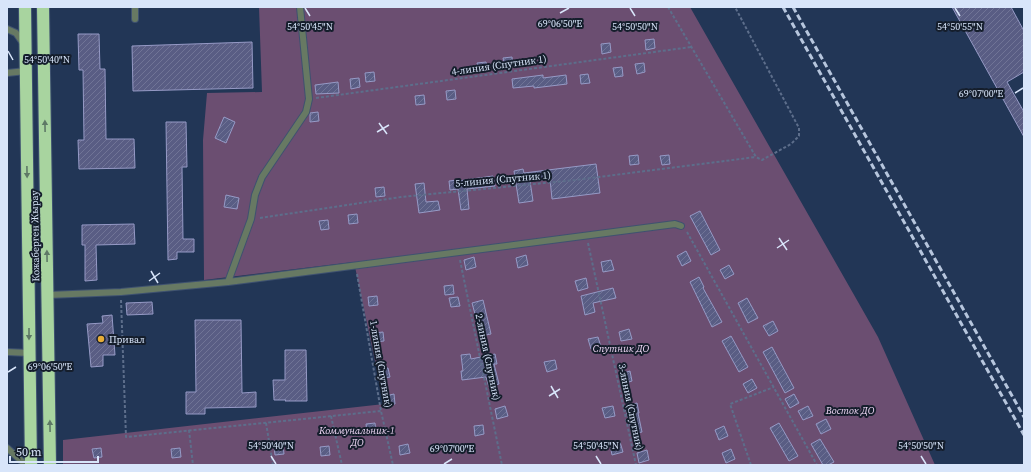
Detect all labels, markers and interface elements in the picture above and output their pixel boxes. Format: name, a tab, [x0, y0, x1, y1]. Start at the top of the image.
text: 69°06'50"E	[538, 17, 582, 30]
text: 54°50'45"N	[287, 20, 333, 33]
text: 54°50'50"N	[612, 20, 658, 33]
text: 54°50'55"N	[937, 20, 983, 33]
street label: 4-линия (Спутник 1)	[451, 52, 547, 78]
text: 54°50'40"N	[24, 53, 70, 66]
text: 69°07'00"E	[959, 87, 1003, 100]
one-way arrow	[42, 119, 48, 132]
one-way arrow	[24, 166, 30, 179]
street label: 5-линия (Спутник 1)	[455, 168, 551, 190]
street label: Кожаберген Жырау	[28, 189, 42, 282]
one-way arrow	[44, 249, 50, 262]
street label: 2-линия (Спутник)	[472, 312, 504, 402]
street label: 1-линия (Спутник)	[367, 319, 395, 409]
one-way arrow	[26, 328, 32, 341]
place label: Привал	[109, 333, 145, 346]
marker: Привал	[96, 334, 106, 344]
park label: Спутник ДО	[593, 342, 650, 355]
text: 69°06'50"E	[28, 360, 72, 373]
street label: 3-линия (Спутник)	[615, 362, 647, 452]
park label: Восток ДО	[825, 404, 875, 417]
one-way arrow	[47, 419, 53, 432]
park label: Коммунальник-1 ДО	[318, 424, 395, 449]
scale bar	[10, 438, 98, 464]
text: 54°50'40"N	[248, 439, 294, 452]
text: 54°50'45"N	[573, 439, 619, 452]
text: 54°50'50"N	[898, 439, 944, 452]
text: 69°07'00"E	[430, 442, 474, 455]
text: 50 m	[16, 444, 42, 460]

